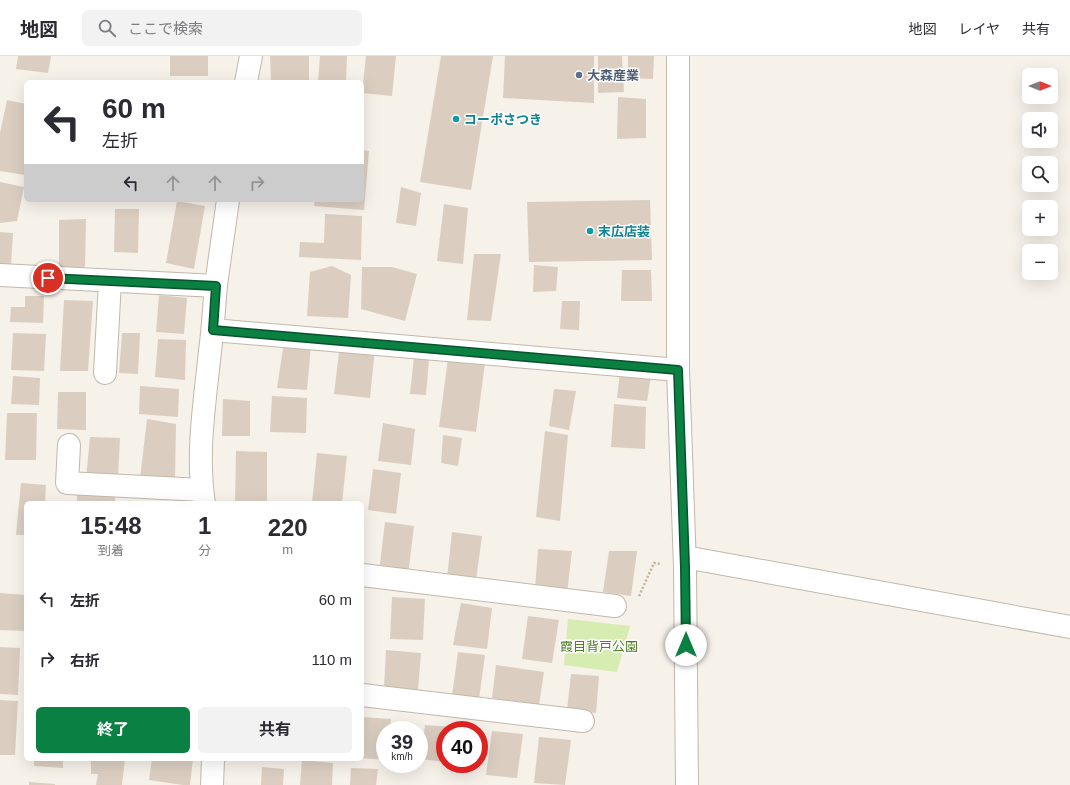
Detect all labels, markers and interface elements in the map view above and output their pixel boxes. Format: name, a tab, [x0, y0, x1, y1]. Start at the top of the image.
search box	[82, 10, 362, 46]
icon: search	[96, 17, 118, 39]
text: 地図	[20, 19, 58, 40]
text: ここで検索	[128, 20, 203, 37]
text: 地図	[908, 21, 936, 37]
text: レイヤ	[958, 21, 1000, 37]
text: 共有	[1022, 21, 1050, 37]
place label: 大森産業	[587, 68, 639, 83]
north arrow	[1022, 68, 1058, 104]
map controls	[1022, 68, 1058, 280]
marker: 大森産業	[574, 70, 584, 80]
text: 60 m	[102, 93, 166, 124]
icon: left	[36, 96, 88, 148]
place label: コーポさつき	[464, 112, 542, 127]
button: sound	[1022, 112, 1058, 148]
marker: コーポさつき	[451, 114, 461, 124]
text: 左折	[102, 131, 138, 151]
button: search	[1022, 156, 1058, 192]
icon: left	[120, 172, 142, 194]
icon: ahead	[162, 172, 184, 194]
icon: ahead	[204, 172, 226, 194]
icon: right	[246, 172, 268, 194]
button: +	[1022, 200, 1058, 236]
place label: 末広店装	[598, 224, 650, 239]
marker: 末広店装	[585, 226, 595, 236]
button: −	[1022, 244, 1058, 280]
pin	[31, 261, 65, 295]
icon: arrive	[37, 267, 59, 289]
text: 15:48	[80, 512, 142, 539]
text: 1	[198, 512, 211, 539]
text: 220	[268, 514, 308, 541]
text: m	[282, 542, 293, 557]
text: 到着	[98, 543, 124, 558]
text: 分	[198, 543, 211, 558]
icon: left	[36, 588, 58, 610]
text: 60 m	[319, 591, 352, 608]
text: 左折	[70, 592, 100, 609]
position arrow	[665, 624, 707, 666]
park label: 霞目背戸公園	[560, 639, 638, 654]
icon: right	[36, 648, 58, 670]
text: 110 m	[311, 651, 352, 668]
text: 右折	[70, 652, 100, 669]
button: 終了	[36, 707, 190, 753]
button: 共有	[198, 707, 352, 753]
speed limit sign: 40	[436, 721, 488, 773]
text: 39	[391, 731, 413, 753]
text: km/h	[391, 751, 413, 762]

